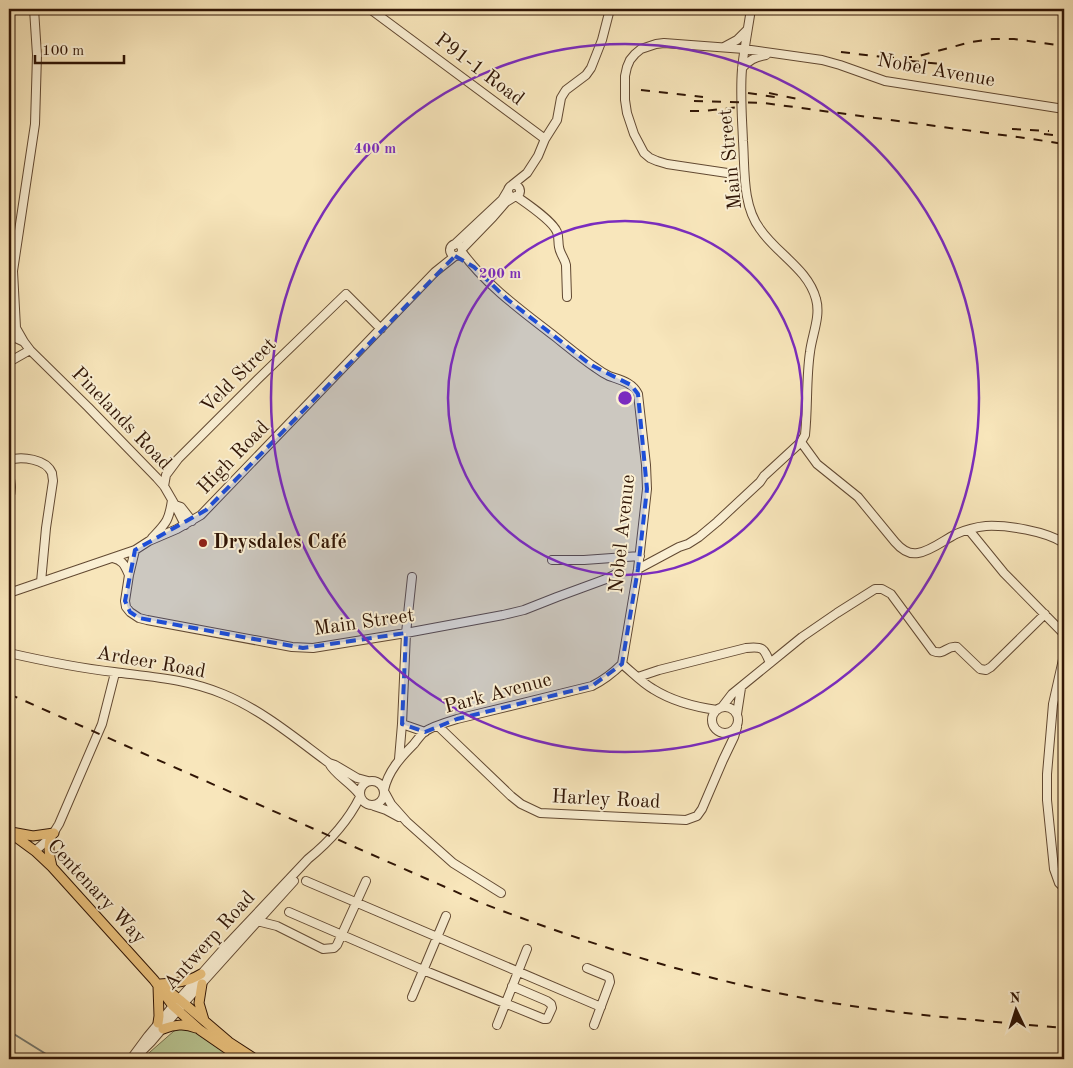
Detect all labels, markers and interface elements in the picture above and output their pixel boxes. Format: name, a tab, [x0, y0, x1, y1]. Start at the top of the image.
street label: P91-1 Road	[431, 30, 527, 110]
scale bar	[35, 32, 124, 64]
text: 100 m	[42, 44, 84, 59]
street label: Nobel Avenue	[876, 51, 996, 91]
street label: Main Street	[716, 108, 746, 210]
text: 400 m	[354, 142, 396, 157]
text: 200 m	[479, 267, 521, 282]
street label: Veld Street	[198, 335, 280, 417]
street label: Pinelands Road	[67, 364, 175, 474]
centre of rings	[616, 389, 634, 407]
street label: High Road	[195, 418, 273, 498]
street label: Nobel Avenue	[607, 474, 639, 594]
place label: Drysdales Café	[213, 533, 347, 553]
marker: Drysdales Café	[197, 537, 209, 549]
street label: Main Street	[312, 606, 416, 640]
street label: Ardeer Road	[95, 644, 207, 682]
street label: Park Avenue	[442, 670, 554, 718]
street label: Harley Road	[551, 787, 661, 813]
street label: Centenary Way	[43, 836, 149, 948]
street label: Antwerp Road	[161, 888, 259, 994]
north arrow	[990, 986, 1040, 1036]
text: N	[1009, 991, 1021, 1005]

